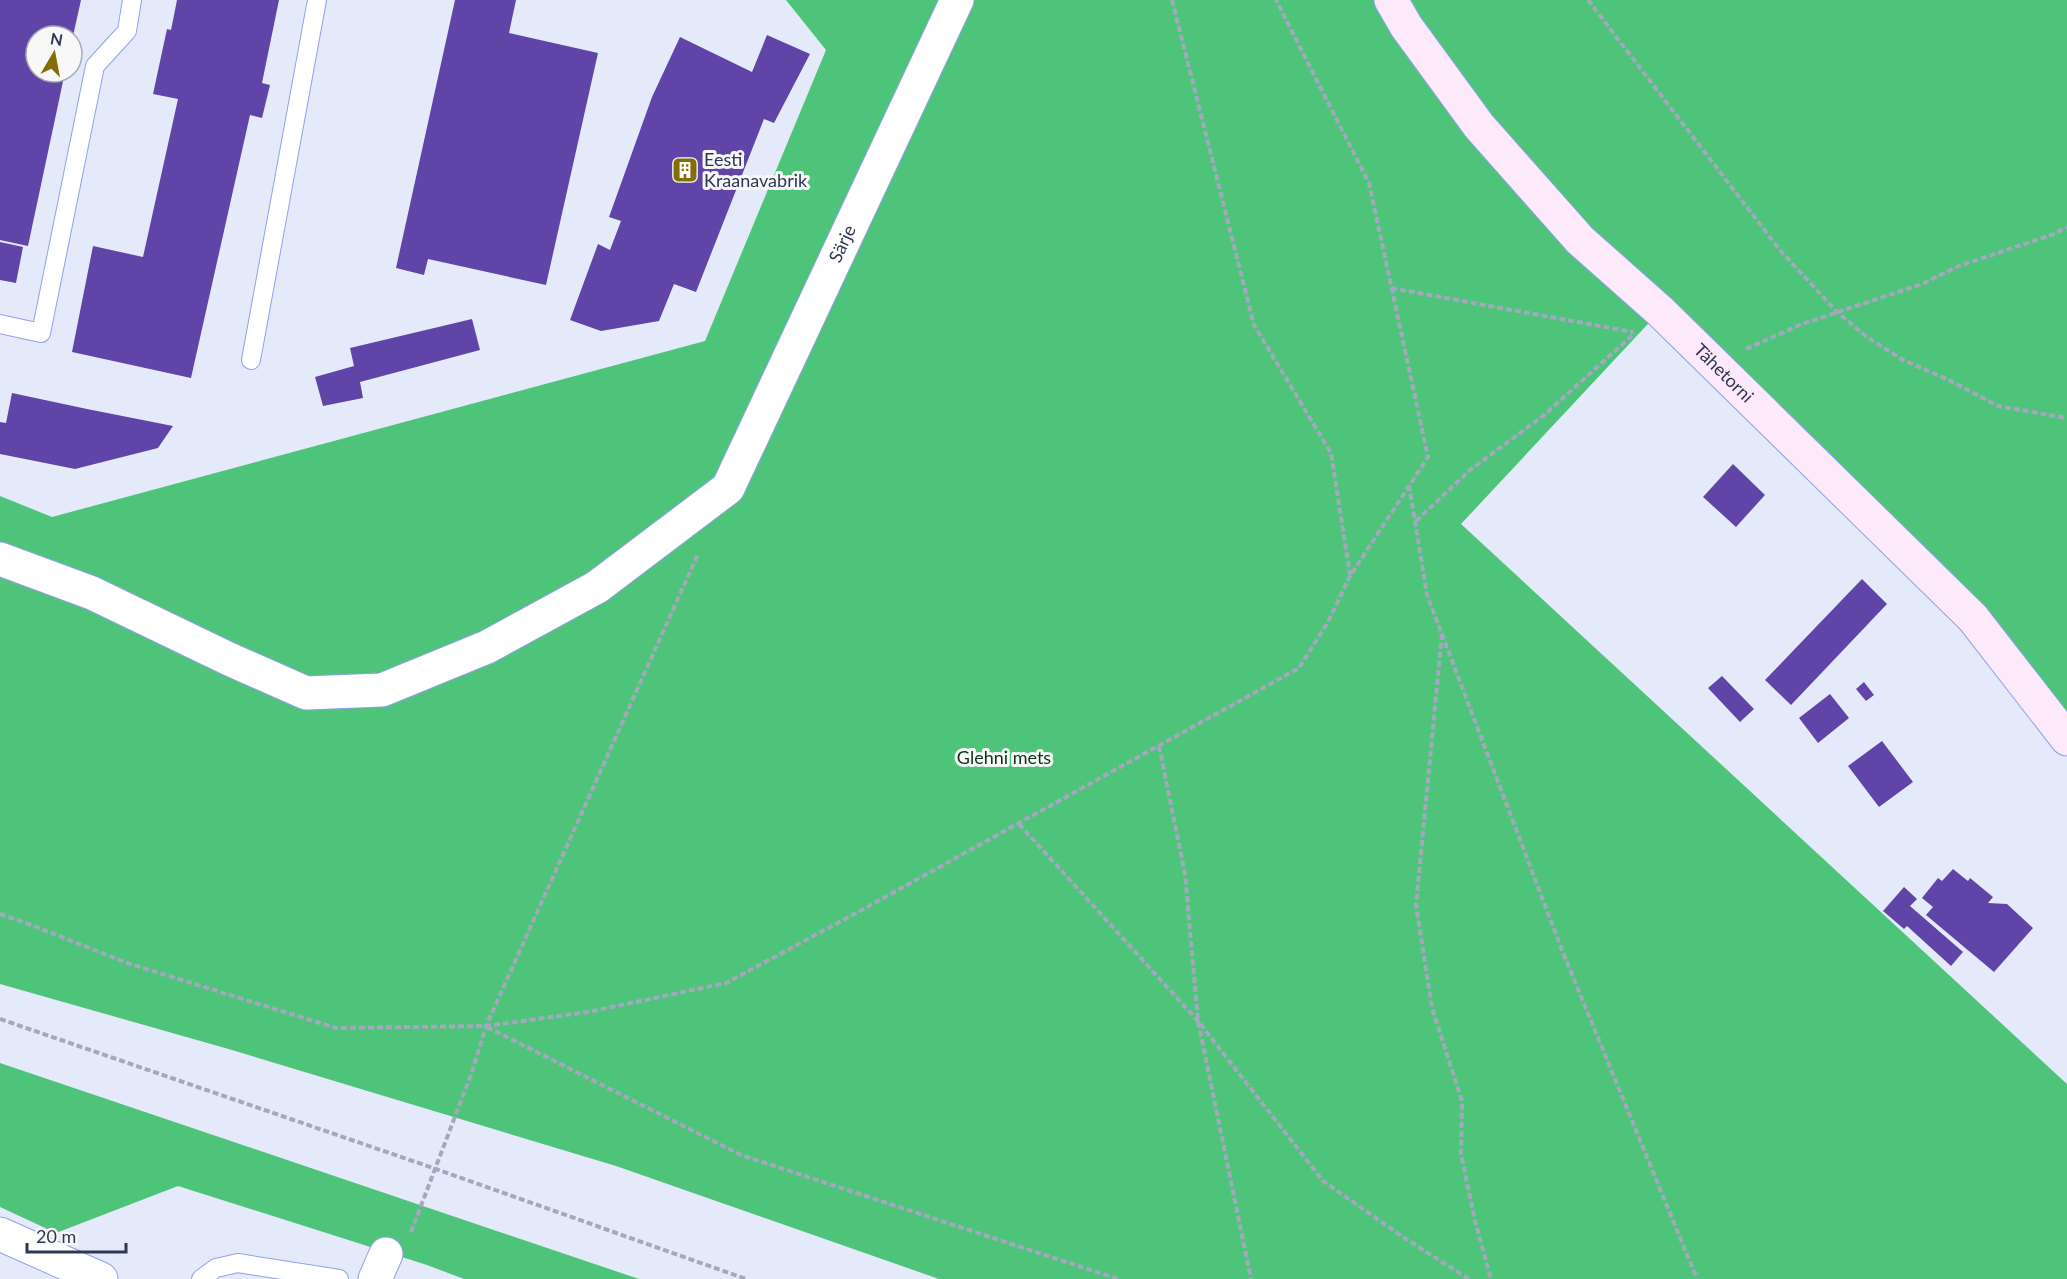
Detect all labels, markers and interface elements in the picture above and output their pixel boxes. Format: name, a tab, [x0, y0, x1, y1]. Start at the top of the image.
north arrow	[24, 24, 84, 84]
text: N	[49, 28, 64, 49]
place label: Eesti Kraanavabrik	[704, 148, 808, 191]
building icon: Eesti Kraanavabrik	[670, 155, 700, 185]
street label: Särje	[823, 221, 860, 266]
street label: Tähetorni	[1690, 338, 1759, 407]
park label: Glehni mets	[957, 746, 1051, 768]
scale bar	[27, 1216, 126, 1254]
text: 20 m	[36, 1225, 76, 1247]

